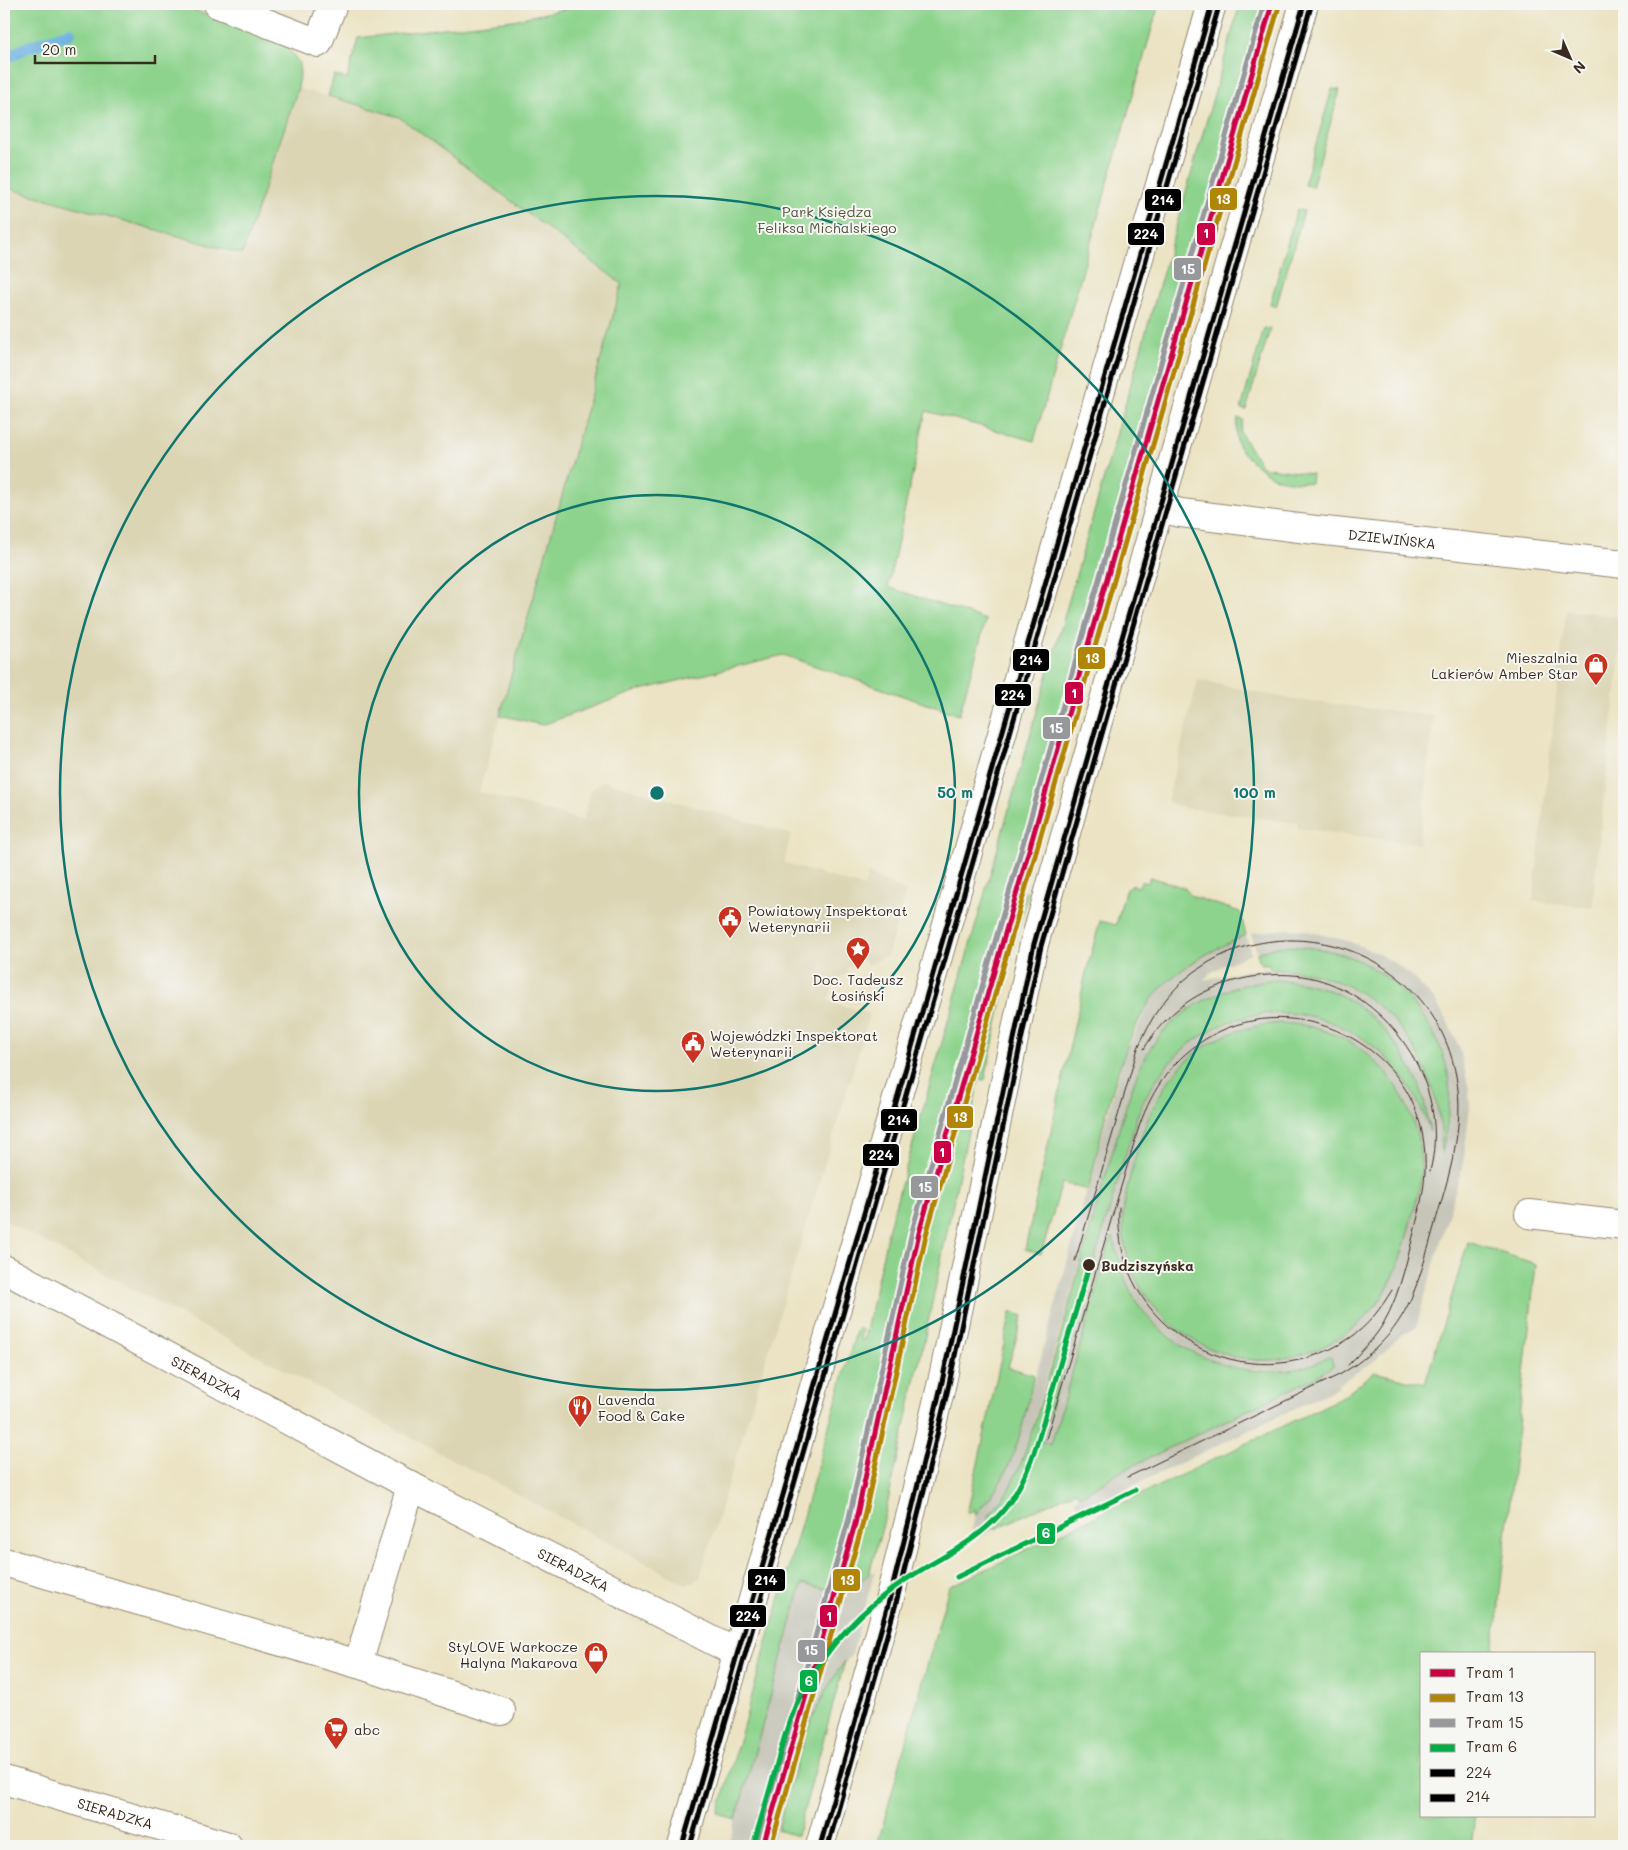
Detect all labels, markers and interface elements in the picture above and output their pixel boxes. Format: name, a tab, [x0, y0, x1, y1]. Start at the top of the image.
scale bar	[35, 32, 155, 64]
north arrow	[1546, 32, 1596, 82]
text: 20 m	[42, 39, 76, 59]
text: N	[1569, 57, 1590, 78]
line badge: 13	[1209, 187, 1238, 211]
line badge: 214	[1144, 188, 1182, 212]
text: 13	[1216, 189, 1230, 208]
text: 214	[1152, 190, 1175, 209]
park label: Park Księdza Feliksa Michalskiego	[757, 202, 897, 237]
line badge: 224	[1127, 222, 1165, 246]
line badge: 1	[1196, 222, 1216, 246]
text: 1	[1203, 223, 1209, 242]
text: 224	[1134, 224, 1158, 243]
line badge: 15	[1173, 257, 1202, 281]
text: 15	[1181, 259, 1195, 278]
street label: DZIEWIŃSKA	[1347, 524, 1437, 553]
line badge: 13	[1077, 646, 1106, 670]
line badge: 214	[1012, 648, 1050, 672]
text: 13	[1085, 648, 1099, 667]
place label: Mieszalnia Lakierów Amber Star	[1431, 648, 1578, 683]
text: 214	[1020, 650, 1043, 669]
shop icon: Mieszalnia Lakierów Amber Star	[1583, 652, 1609, 686]
line badge: 1	[1064, 681, 1084, 705]
line badge: 224	[994, 683, 1032, 707]
text: 1	[1071, 683, 1077, 702]
text: 224	[1001, 685, 1025, 704]
line badge: 15	[1042, 716, 1071, 740]
text: 15	[1049, 718, 1063, 737]
text: 50 m	[937, 782, 973, 802]
text: 100 m	[1232, 782, 1276, 802]
centre of rings	[648, 784, 666, 802]
place label: Powiatowy Inspektorat Weterynarii	[748, 901, 908, 936]
public building icon: Powiatowy Inspektorat Weterynarii	[717, 905, 743, 939]
place icon: Doc. Tadeusz Łosiński	[845, 936, 871, 970]
place label: Doc. Tadeusz Łosiński	[812, 970, 904, 1005]
place label: Wojewódzki Inspektorat Weterynarii	[710, 1026, 878, 1061]
public building icon: Wojewódzki Inspektorat Weterynarii	[680, 1030, 706, 1064]
line badge: 13	[946, 1105, 974, 1129]
text: 13	[953, 1107, 967, 1126]
line badge: 214	[880, 1108, 918, 1132]
text: 214	[888, 1110, 911, 1129]
line badge: 1	[933, 1140, 952, 1164]
text: 1	[939, 1142, 945, 1161]
line badge: 224	[862, 1143, 900, 1167]
text: 224	[869, 1145, 893, 1164]
line badge: 15	[910, 1175, 939, 1199]
text: 15	[918, 1177, 932, 1196]
place label: Budziszyńska	[1101, 1256, 1194, 1275]
marker: Budziszyńska	[1081, 1257, 1097, 1273]
street label: SIERADZKA	[168, 1350, 246, 1404]
place label: Lavenda Food & Cake	[598, 1390, 685, 1425]
restaurant icon: Lavenda Food & Cake	[567, 1394, 593, 1428]
line badge: 6	[1036, 1522, 1056, 1545]
text: 6	[1042, 1523, 1050, 1542]
street label: SIERADZKA	[535, 1543, 613, 1596]
line badge: 214	[747, 1568, 786, 1592]
line badge: 13	[832, 1568, 861, 1592]
text: 214	[755, 1570, 778, 1589]
text: 13	[840, 1570, 854, 1589]
line badge: 224	[729, 1604, 767, 1628]
line badge: 1	[819, 1604, 838, 1628]
text: 224	[736, 1606, 760, 1625]
text: 1	[826, 1606, 832, 1625]
place label: StyLOVE Warkocze Halyna Makarova	[448, 1637, 578, 1672]
line badge: 15	[797, 1639, 826, 1663]
text: 15	[804, 1640, 818, 1659]
shop icon: StyLOVE Warkocze Halyna Makarova	[583, 1641, 609, 1675]
legend	[1420, 1652, 1596, 1818]
text: Tram 1	[1466, 1662, 1515, 1682]
line badge: 6	[799, 1669, 818, 1693]
text: 6	[805, 1671, 813, 1690]
text: Tram 13	[1466, 1686, 1524, 1706]
text: Tram 15	[1466, 1712, 1523, 1732]
supermarket icon: abc	[323, 1716, 349, 1750]
place label: abc	[354, 1720, 380, 1739]
text: Tram 6	[1466, 1736, 1517, 1756]
text: 224	[1466, 1762, 1492, 1782]
text: 214	[1466, 1786, 1490, 1806]
street label: SIERADZKA	[75, 1793, 155, 1833]

